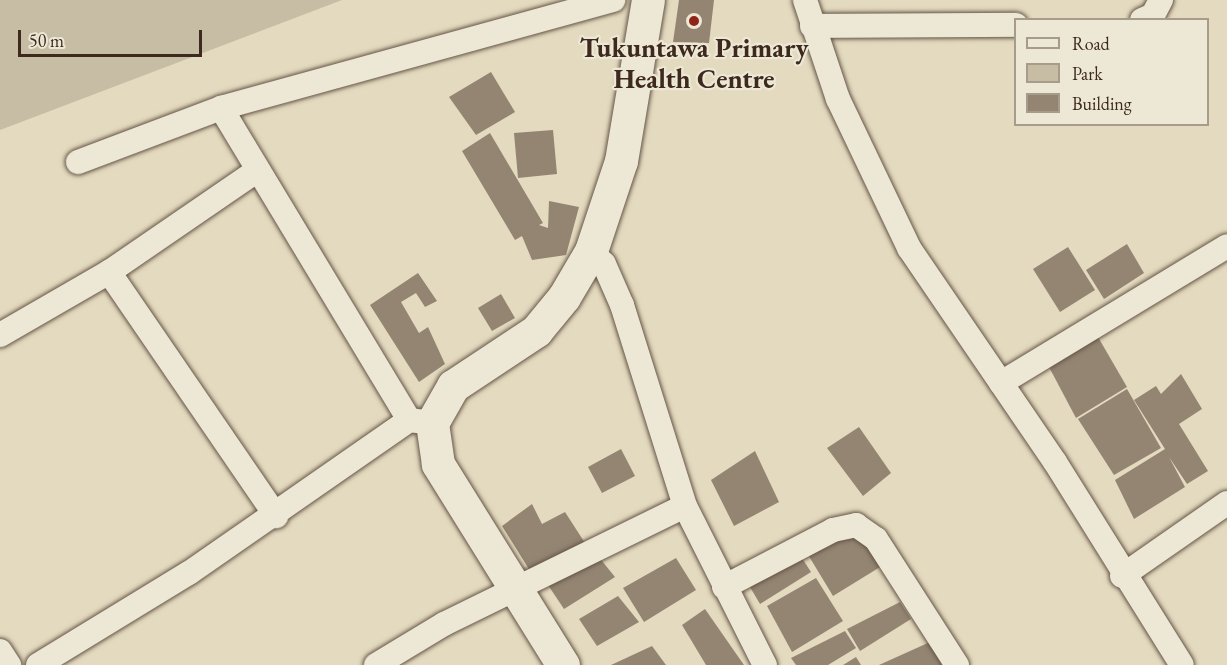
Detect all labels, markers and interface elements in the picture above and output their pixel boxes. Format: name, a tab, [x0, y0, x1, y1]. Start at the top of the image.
marker: Tukuntawa Primary Health Centre	[687, 14, 701, 28]
scale bar	[21, 18, 206, 56]
legend	[1014, 18, 1209, 126]
text: 50 m	[29, 29, 64, 52]
place label: Tukuntawa Primary Health Centre	[580, 31, 808, 94]
text: Road	[1072, 32, 1110, 55]
text: Park	[1072, 62, 1103, 85]
text: Building	[1072, 92, 1132, 115]

